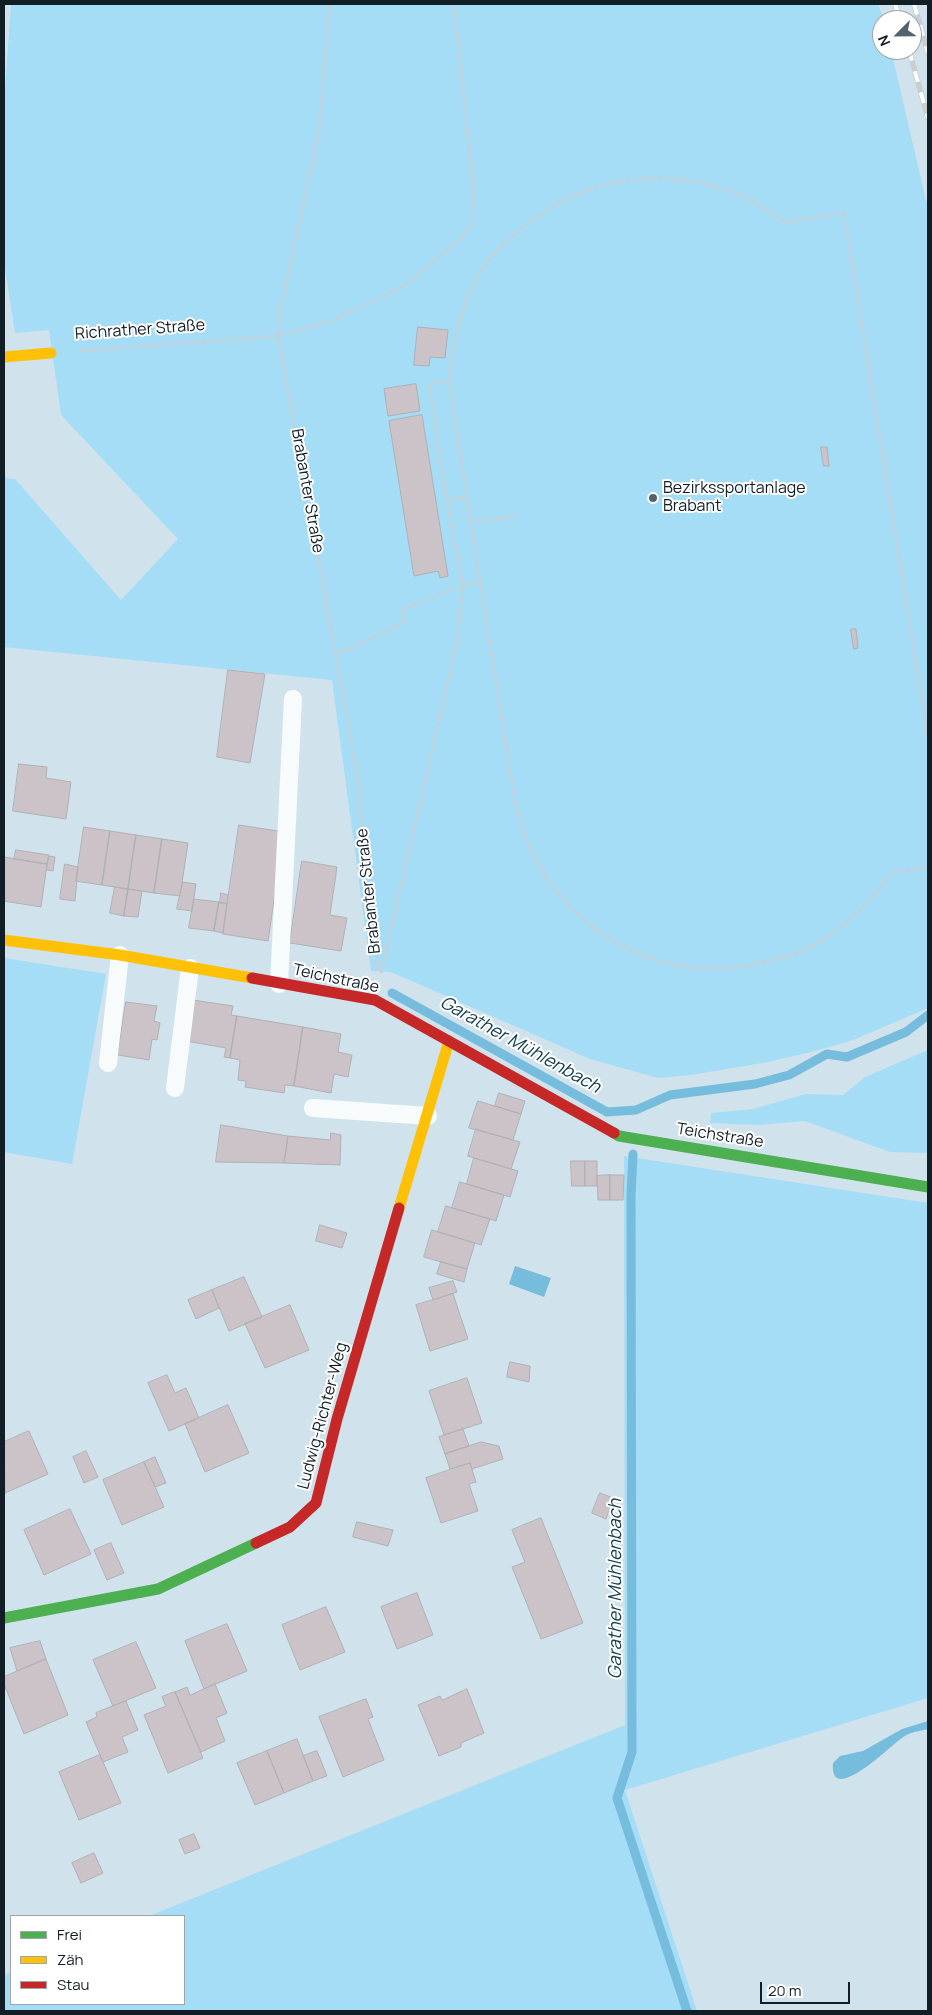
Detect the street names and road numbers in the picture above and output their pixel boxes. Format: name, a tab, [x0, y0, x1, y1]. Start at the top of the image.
street label: Richrather Straße	[74, 316, 206, 344]
street label: Brabanter Straße	[287, 427, 327, 555]
street label: Brabanter Straße	[353, 827, 385, 955]
street label: Teichstraße	[291, 960, 381, 998]
street label: Teichstraße	[675, 1120, 765, 1152]
street label: Ludwig-Richter-Weg	[294, 1340, 352, 1492]

